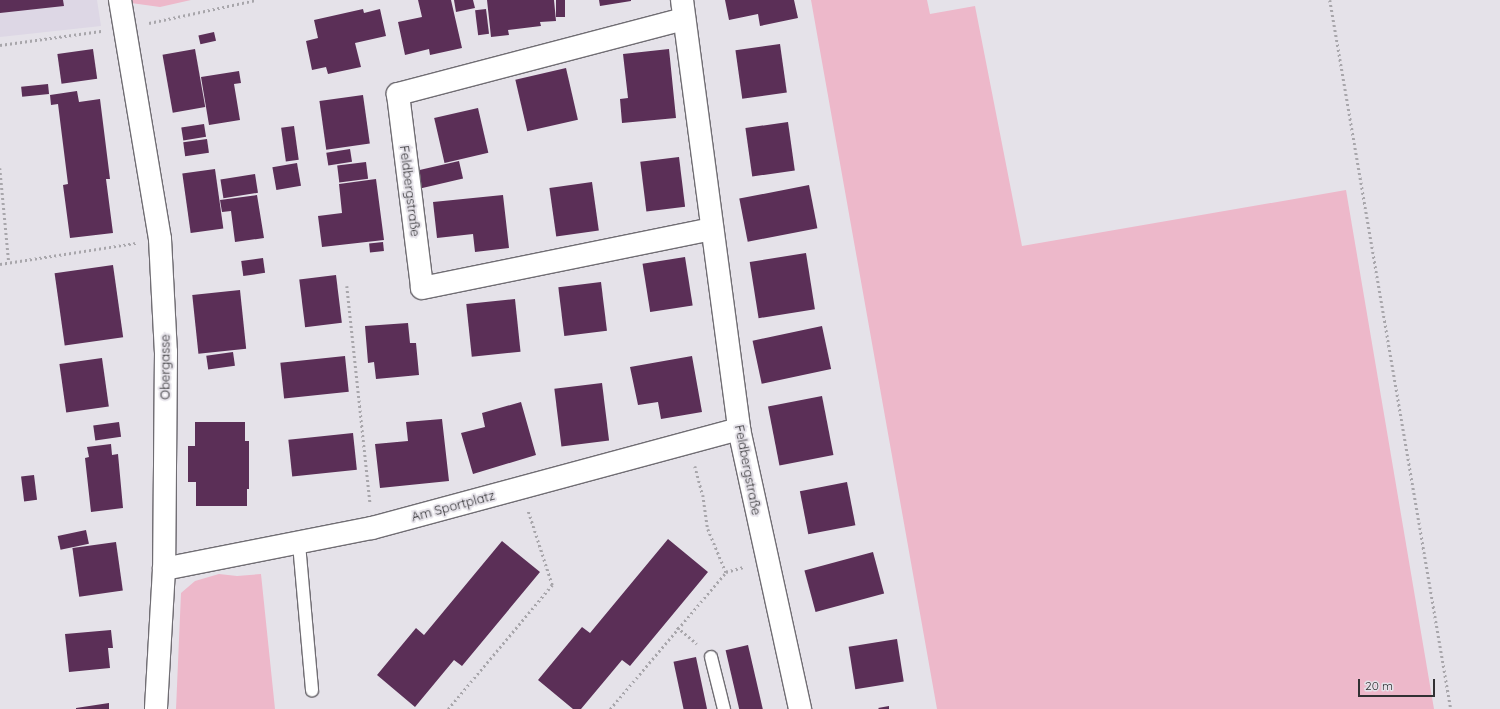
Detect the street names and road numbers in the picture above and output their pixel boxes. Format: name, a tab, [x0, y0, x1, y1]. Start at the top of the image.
street label: Feldbergstraße	[397, 145, 423, 237]
street label: Obergasse	[157, 334, 173, 400]
street label: Feldbergstraße	[732, 423, 764, 517]
street label: Am Sportplatz	[410, 487, 496, 525]

